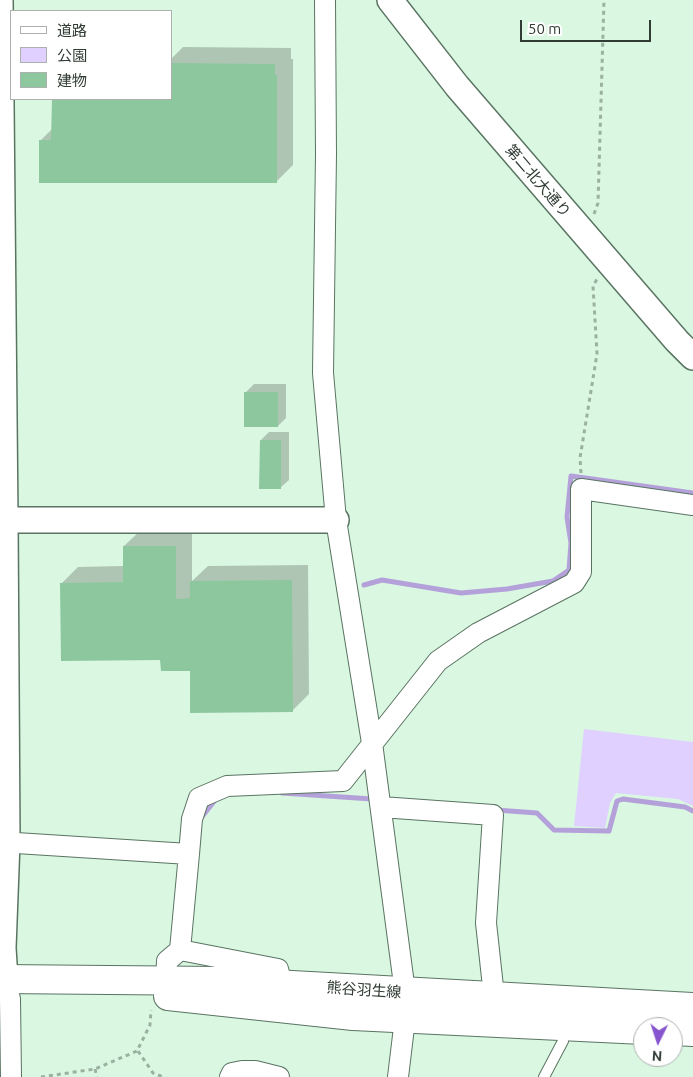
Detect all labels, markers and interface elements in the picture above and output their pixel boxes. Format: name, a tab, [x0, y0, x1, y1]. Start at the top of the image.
legend	[10, 10, 172, 100]
scale bar	[523, 10, 654, 42]
text: 50 m	[528, 20, 561, 37]
text: 道路	[57, 22, 87, 39]
text: 公園	[57, 47, 87, 64]
text: 建物	[57, 72, 87, 89]
street label: 第二北大通り	[502, 141, 574, 221]
street label: 熊谷羽生線	[326, 978, 402, 1002]
north arrow	[633, 1017, 683, 1067]
text: N	[651, 1048, 663, 1064]

